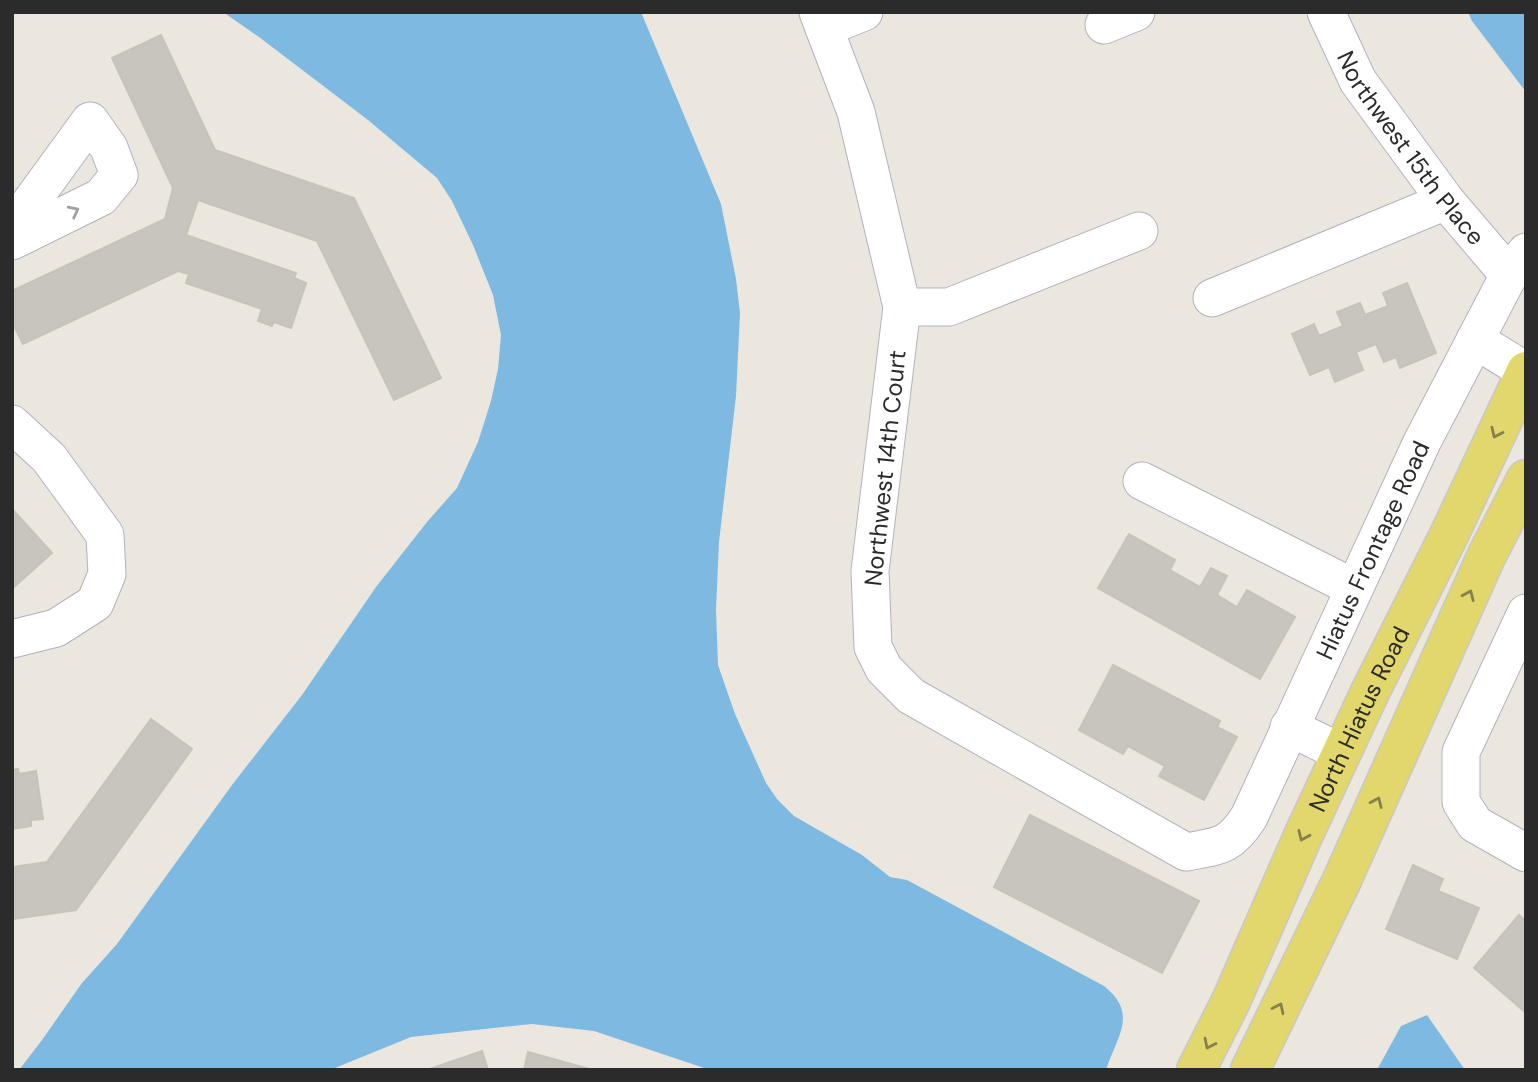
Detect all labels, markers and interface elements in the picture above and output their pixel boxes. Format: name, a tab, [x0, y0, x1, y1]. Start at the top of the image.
street label: Northwest 15th Place	[1331, 46, 1492, 251]
one-way arrow	[67, 206, 79, 220]
street label: Northwest 14th Court	[857, 349, 913, 587]
one-way arrow	[1491, 425, 1505, 438]
street label: Hiatus Frontage Road	[1308, 436, 1436, 664]
one-way arrow	[1461, 590, 1475, 602]
street label: North Hiatus Road	[1301, 621, 1416, 816]
one-way arrow	[1369, 797, 1383, 810]
one-way arrow	[1297, 829, 1311, 842]
one-way arrow	[1271, 1003, 1285, 1015]
one-way arrow	[1204, 1037, 1218, 1049]

